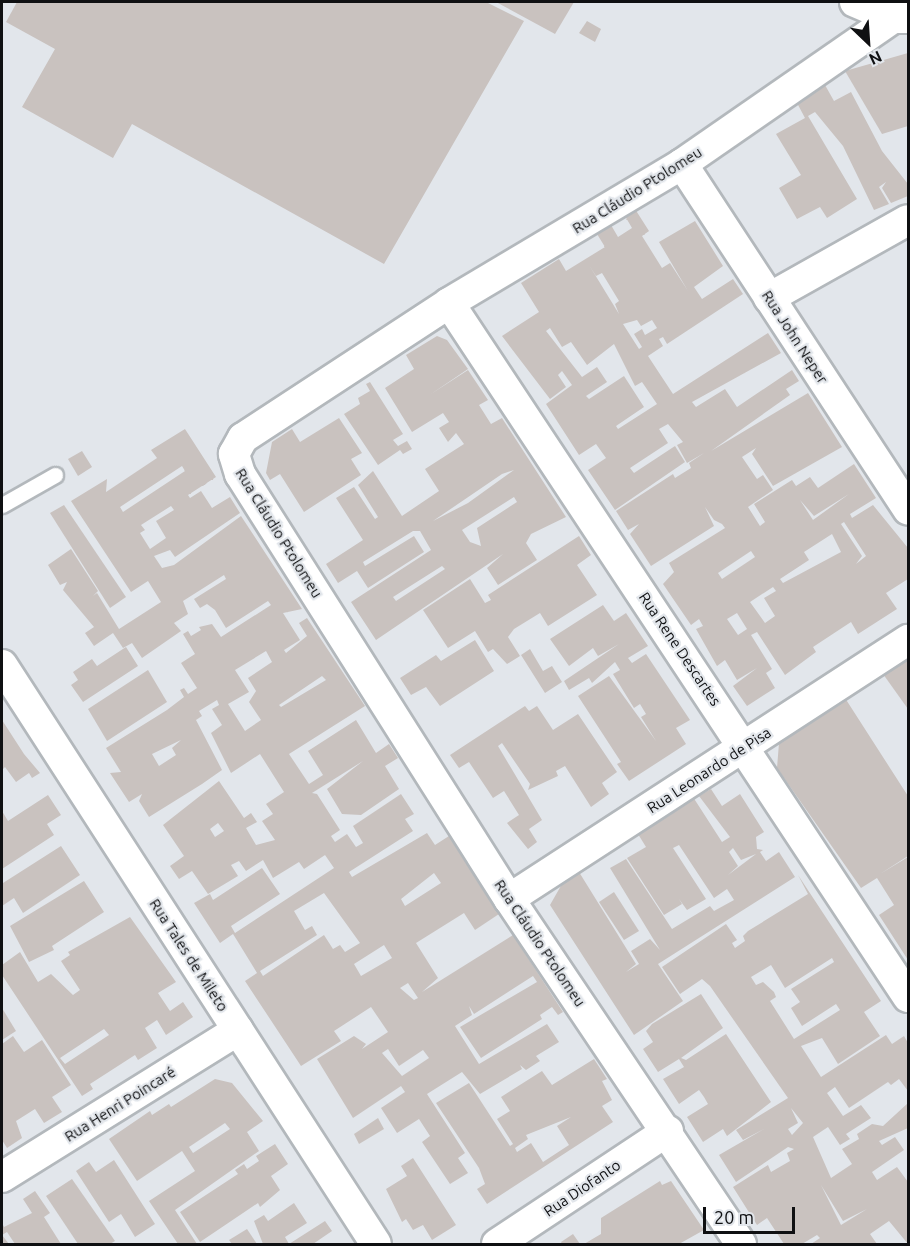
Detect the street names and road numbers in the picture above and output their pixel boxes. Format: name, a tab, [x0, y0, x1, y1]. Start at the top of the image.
street label: Rua Cláudio Ptolomeu	[569, 143, 705, 237]
street label: Rua John Neper	[758, 287, 832, 387]
street label: Rua Cláudio Ptolomeu	[232, 465, 326, 601]
street label: Rua Rene Descartes	[635, 589, 725, 709]
street label: Rua Leonardo de Pisa	[644, 723, 774, 817]
street label: Rua Cláudio Ptolomeu	[491, 876, 589, 1010]
street label: Rua Tales de Mileto	[146, 895, 232, 1015]
street label: Rua Henri Poincaré	[61, 1063, 179, 1145]
street label: Rua Diofanto	[540, 1156, 624, 1220]

